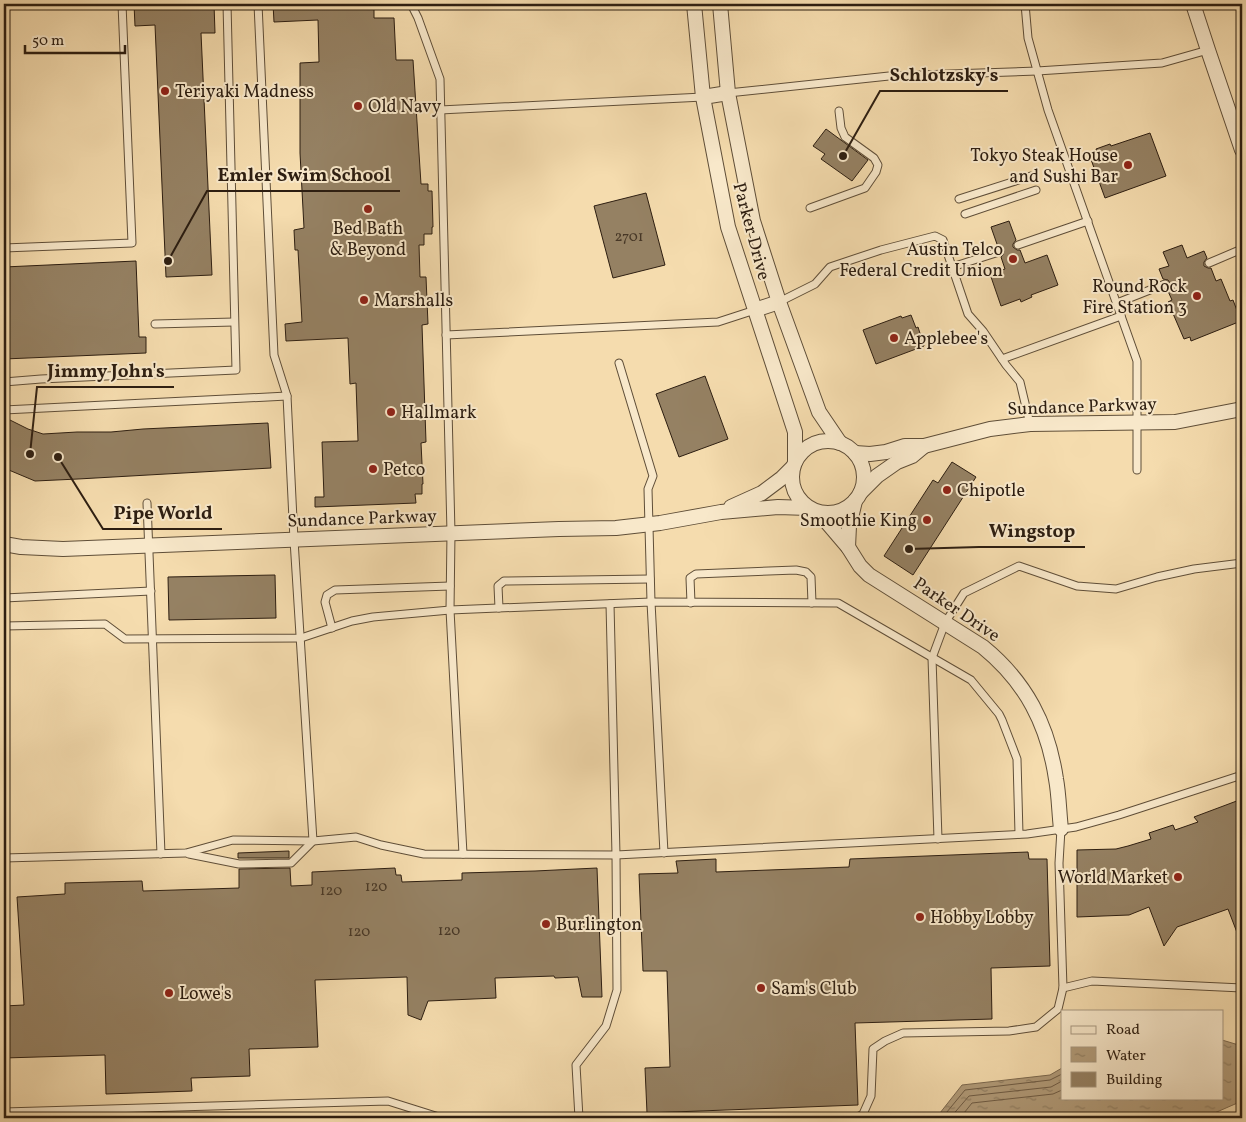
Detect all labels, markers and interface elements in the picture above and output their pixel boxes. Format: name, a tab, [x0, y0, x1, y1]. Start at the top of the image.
scale bar	[25, 22, 125, 54]
text: 50 m	[32, 31, 64, 52]
callout: Schlotzsky's	[880, 57, 1008, 91]
text: Schlotzsky's	[890, 63, 999, 89]
place label: Teriyaki Madness	[175, 80, 314, 105]
marker: Teriyaki Madness	[159, 85, 171, 97]
place label: Old Navy	[368, 95, 442, 120]
marker: Old Navy	[352, 100, 364, 112]
place label: Tokyo Steak House and Sushi Bar	[970, 144, 1118, 190]
callout: Emler Swim School	[207, 157, 400, 191]
marker: Tokyo Steak House and Sushi Bar	[1122, 159, 1134, 171]
text: Emler Swim School	[217, 163, 391, 189]
street label: Parker Drive	[726, 180, 776, 283]
marker: Bed Bath & Beyond	[362, 203, 374, 215]
place label: Bed Bath & Beyond	[330, 217, 406, 263]
house number: 2701	[614, 227, 644, 248]
place label: Austin Telco Federal Credit Union	[839, 238, 1003, 284]
marker: Austin Telco Federal Credit Union	[1007, 253, 1019, 265]
place label: Round Rock Fire Station 3	[1083, 275, 1187, 321]
place label: Marshalls	[374, 289, 453, 314]
marker: Round Rock Fire Station 3	[1191, 290, 1203, 302]
marker: Marshalls	[358, 294, 370, 306]
place label: Applebee's	[904, 327, 988, 352]
marker: Applebee's	[888, 332, 900, 344]
callout: Jimmy John's	[37, 353, 174, 387]
text: Jimmy John's	[46, 359, 165, 385]
street label: Sundance Parkway	[1007, 392, 1158, 423]
place label: Hallmark	[401, 401, 477, 426]
marker: Hallmark	[385, 406, 397, 418]
place label: Petco	[383, 458, 425, 483]
marker: Petco	[367, 463, 379, 475]
place label: Chipotle	[957, 479, 1025, 504]
marker: Chipotle	[941, 484, 953, 496]
callout: Pipe World	[103, 495, 222, 529]
text: Pipe World	[113, 501, 213, 527]
street label: Sundance Parkway	[287, 504, 438, 535]
place label: Smoothie King	[800, 509, 917, 534]
callout: Wingstop	[979, 513, 1085, 547]
marker: Smoothie King	[921, 514, 933, 526]
text: Wingstop	[989, 519, 1075, 545]
street label: Parker Drive	[908, 572, 1005, 649]
place label: World Market	[1057, 866, 1168, 891]
marker: World Market	[1172, 871, 1184, 883]
house number: 120	[365, 877, 387, 898]
house number: 120	[320, 881, 342, 902]
place label: Hobby Lobby	[930, 906, 1034, 931]
marker: Hobby Lobby	[914, 911, 926, 923]
place label: Burlington	[556, 913, 642, 938]
marker: Burlington	[540, 918, 552, 930]
house number: 120	[438, 921, 460, 942]
house number: 120	[348, 922, 370, 943]
place label: Sam's Club	[771, 977, 857, 1002]
place label: Lowe's	[179, 982, 232, 1007]
marker: Sam's Club	[755, 982, 767, 994]
marker: Lowe's	[163, 987, 175, 999]
legend	[1061, 1010, 1224, 1100]
text: Road	[1106, 1020, 1140, 1041]
text: Water	[1106, 1046, 1146, 1067]
text: Building	[1106, 1070, 1163, 1091]

